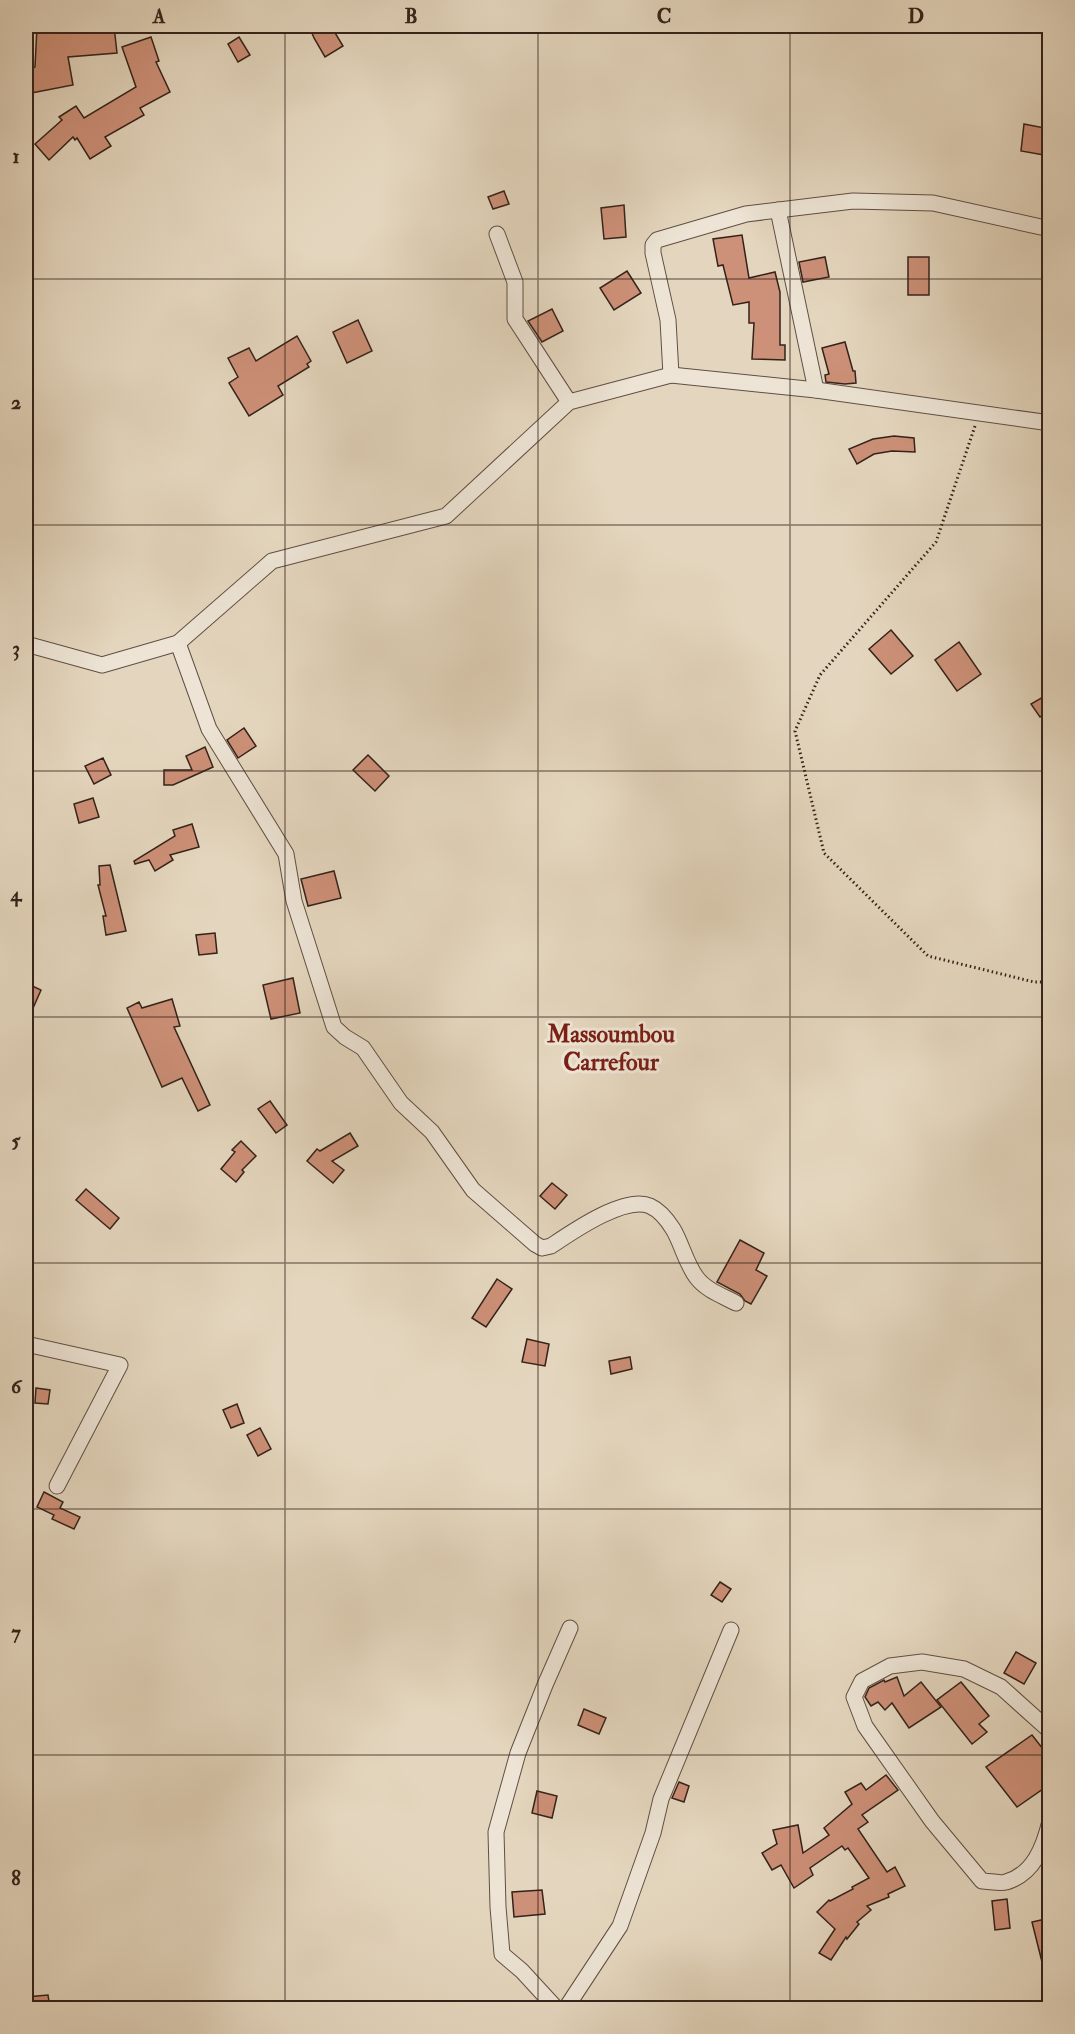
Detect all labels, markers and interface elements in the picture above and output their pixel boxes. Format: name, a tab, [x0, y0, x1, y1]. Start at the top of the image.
text: A	[152, 4, 166, 29]
text: B	[404, 4, 418, 29]
text: C	[657, 4, 671, 29]
text: D	[908, 4, 924, 29]
text: 1	[12, 144, 20, 169]
text: 2	[11, 390, 21, 415]
text: 3	[12, 636, 20, 661]
text: 4	[10, 882, 23, 907]
district label: Massoumbou Carrefour	[546, 1019, 675, 1078]
text: 5	[12, 1128, 22, 1153]
text: 6	[11, 1374, 23, 1399]
text: 7	[11, 1620, 21, 1645]
text: 8	[11, 1866, 21, 1891]

